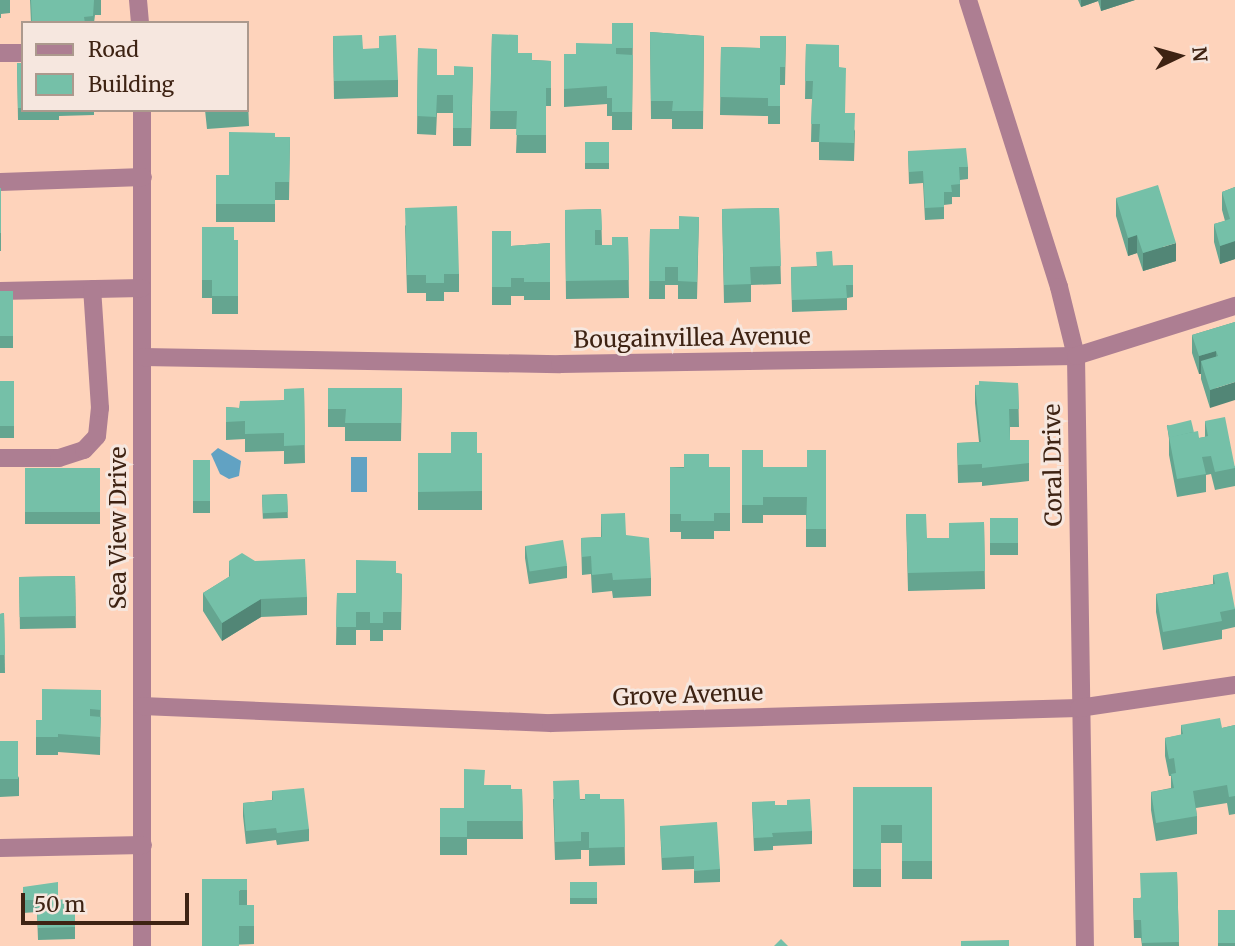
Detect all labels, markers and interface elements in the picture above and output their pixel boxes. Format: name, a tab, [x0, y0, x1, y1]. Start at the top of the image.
legend	[21, 21, 248, 112]
north arrow	[1144, 21, 1214, 91]
text: Road	[88, 36, 139, 63]
text: N	[1187, 46, 1213, 63]
text: Building	[88, 71, 174, 98]
street label: Bougainvillea Avenue	[573, 322, 811, 354]
street label: Coral Drive	[1038, 403, 1068, 527]
street label: Sea View Drive	[104, 446, 132, 610]
street label: Grove Avenue	[612, 679, 764, 711]
scale bar	[24, 880, 192, 924]
text: 50 m	[34, 891, 85, 918]

